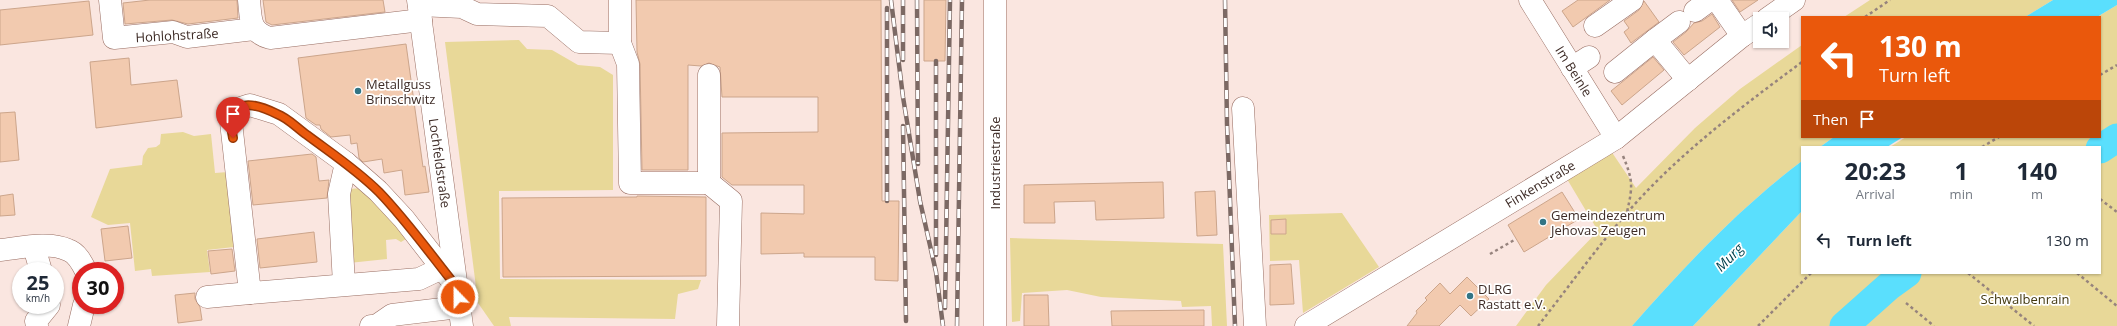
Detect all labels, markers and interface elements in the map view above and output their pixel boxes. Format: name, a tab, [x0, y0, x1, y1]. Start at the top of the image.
map controls	[1753, 12, 1789, 48]
button: sound	[1753, 12, 1789, 48]
street label: Hohlohstraße	[135, 24, 219, 46]
text: 130 m	[1879, 27, 1962, 65]
icon: left	[1813, 32, 1865, 84]
street label: Im Beinle	[1551, 42, 1597, 100]
text: Turn left	[1879, 63, 1950, 87]
place label: Metallguss Brinschwitz	[366, 75, 435, 108]
marker: Metallguss Brinschwitz	[353, 86, 363, 96]
pin	[216, 97, 250, 138]
icon: arrive	[222, 103, 244, 125]
icon: arrive	[1856, 108, 1878, 130]
text: Then	[1813, 109, 1848, 129]
street label: Industriestraße	[986, 116, 1004, 210]
street label: Lochfeldstraße	[425, 117, 455, 209]
text: 20:23	[1844, 154, 1906, 187]
text: 1	[1954, 154, 1968, 187]
text: 140	[2016, 154, 2058, 187]
street label: Finkenstraße	[1502, 156, 1578, 212]
text: Arrival	[1856, 185, 1895, 203]
text: min	[1950, 185, 1973, 203]
text: m	[2031, 185, 2043, 203]
place label: Gemeindezentrum Jehovas Zeugen	[1549, 206, 1665, 239]
marker: Gemeindezentrum Jehovas Zeugen	[1538, 217, 1548, 227]
icon: left	[1813, 229, 1835, 251]
text: Turn left	[1847, 230, 1912, 250]
text: 130 m	[2045, 230, 2089, 250]
water label: Murg	[1711, 238, 1748, 275]
speed limit sign: 30	[72, 262, 124, 314]
text: 25	[27, 269, 49, 296]
position arrow	[437, 276, 479, 318]
place label: DLRG Rastatt e.V.	[1478, 280, 1546, 313]
park label: Schwalbenrain	[1981, 290, 2069, 308]
text: km/h	[26, 291, 50, 305]
marker: DLRG Rastatt e.V.	[1465, 291, 1475, 301]

